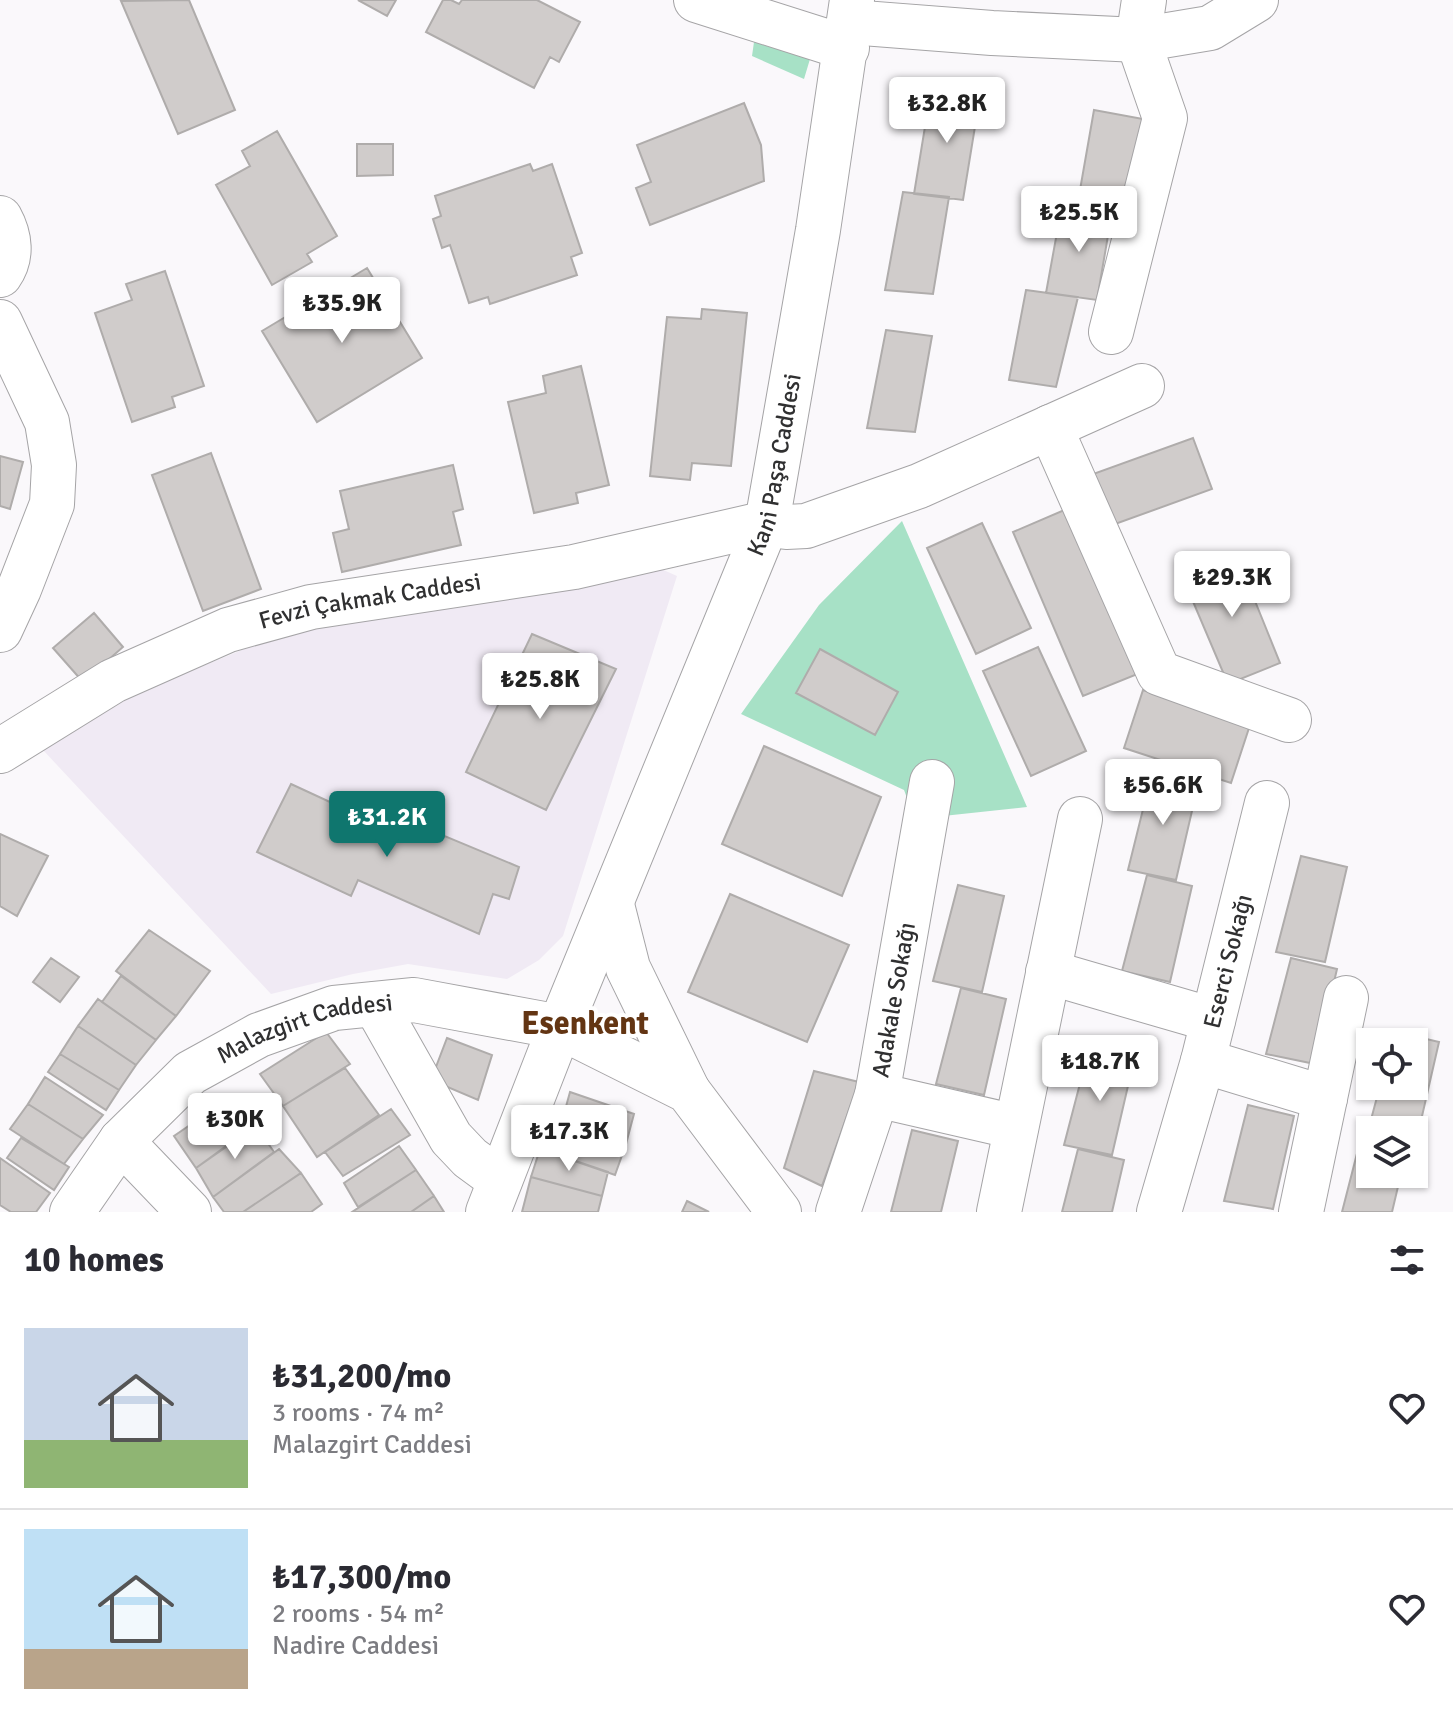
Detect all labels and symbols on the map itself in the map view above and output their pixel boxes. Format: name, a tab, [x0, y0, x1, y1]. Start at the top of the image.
pin: ₺32.8K	[882, 77, 1012, 145]
pin: ₺25.5K	[1014, 186, 1144, 254]
pin: ₺35.9K	[277, 277, 407, 345]
street label: Kani Paşa Caddesi	[740, 371, 808, 560]
pin: ₺29.3K	[1167, 551, 1297, 619]
street label: Fevzi Çakmak Caddesi	[255, 566, 483, 636]
pin: ₺25.8K	[475, 653, 605, 721]
pin: ₺56.6K	[1098, 759, 1228, 827]
pin: ₺31.2K	[322, 791, 452, 859]
street label: Eserci Sokağı	[1197, 891, 1259, 1031]
street label: Adakale Sokağı	[865, 920, 922, 1080]
street label: Malazgirt Caddesi	[211, 987, 394, 1070]
district label: Esenkent	[521, 1004, 649, 1043]
pin: ₺18.7K	[1035, 1035, 1165, 1103]
pin: ₺30K	[188, 1093, 282, 1161]
pin: ₺17.3K	[504, 1105, 634, 1173]

